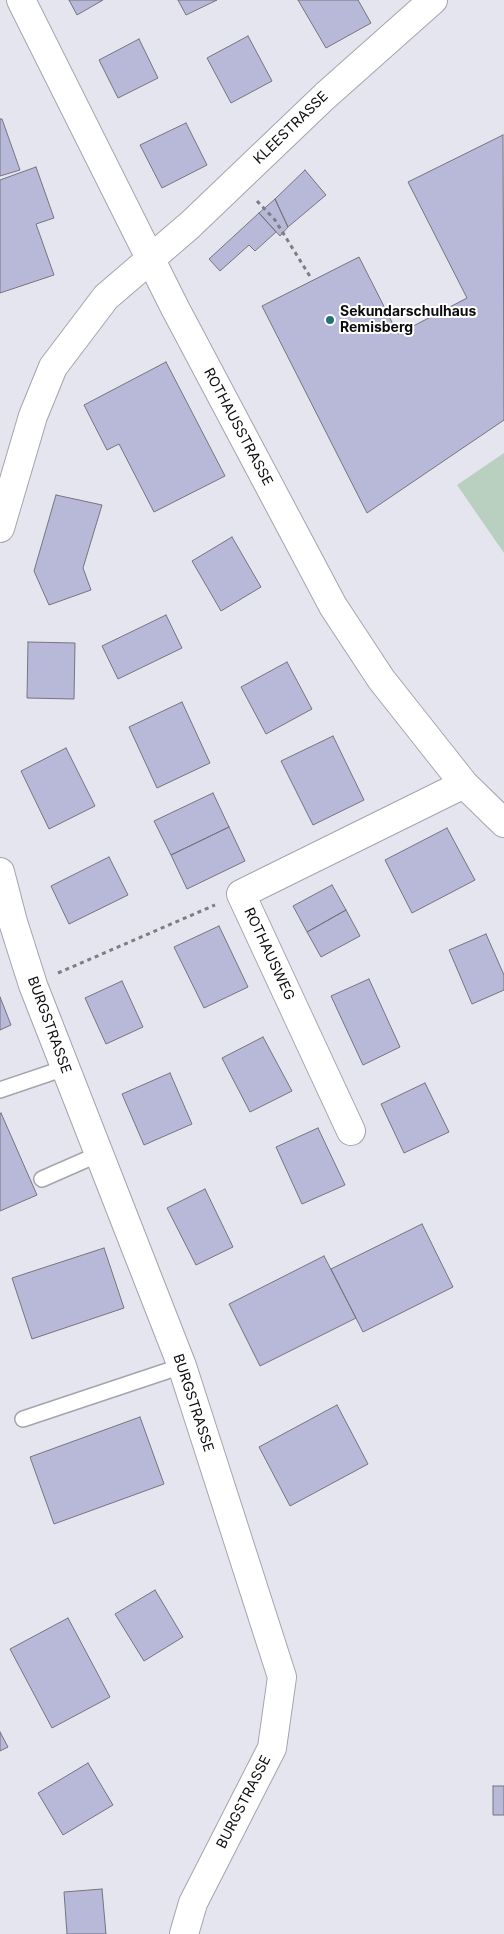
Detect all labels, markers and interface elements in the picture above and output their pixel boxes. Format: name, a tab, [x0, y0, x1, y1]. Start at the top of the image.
street label: KLEESTRASSE	[250, 88, 332, 168]
place label: Sekundarschulhaus Remisberg	[340, 304, 476, 336]
marker: Sekundarschulhaus Remisberg	[324, 314, 336, 326]
street label: ROTHAUSSTRASSE	[200, 365, 276, 489]
street label: ROTHAUSWEG	[240, 905, 298, 1003]
street label: BURGSTRASSE	[24, 974, 74, 1076]
street label: BURGSTRASSE	[169, 1352, 217, 1454]
street label: BURGSTRASSE	[213, 1753, 275, 1851]

